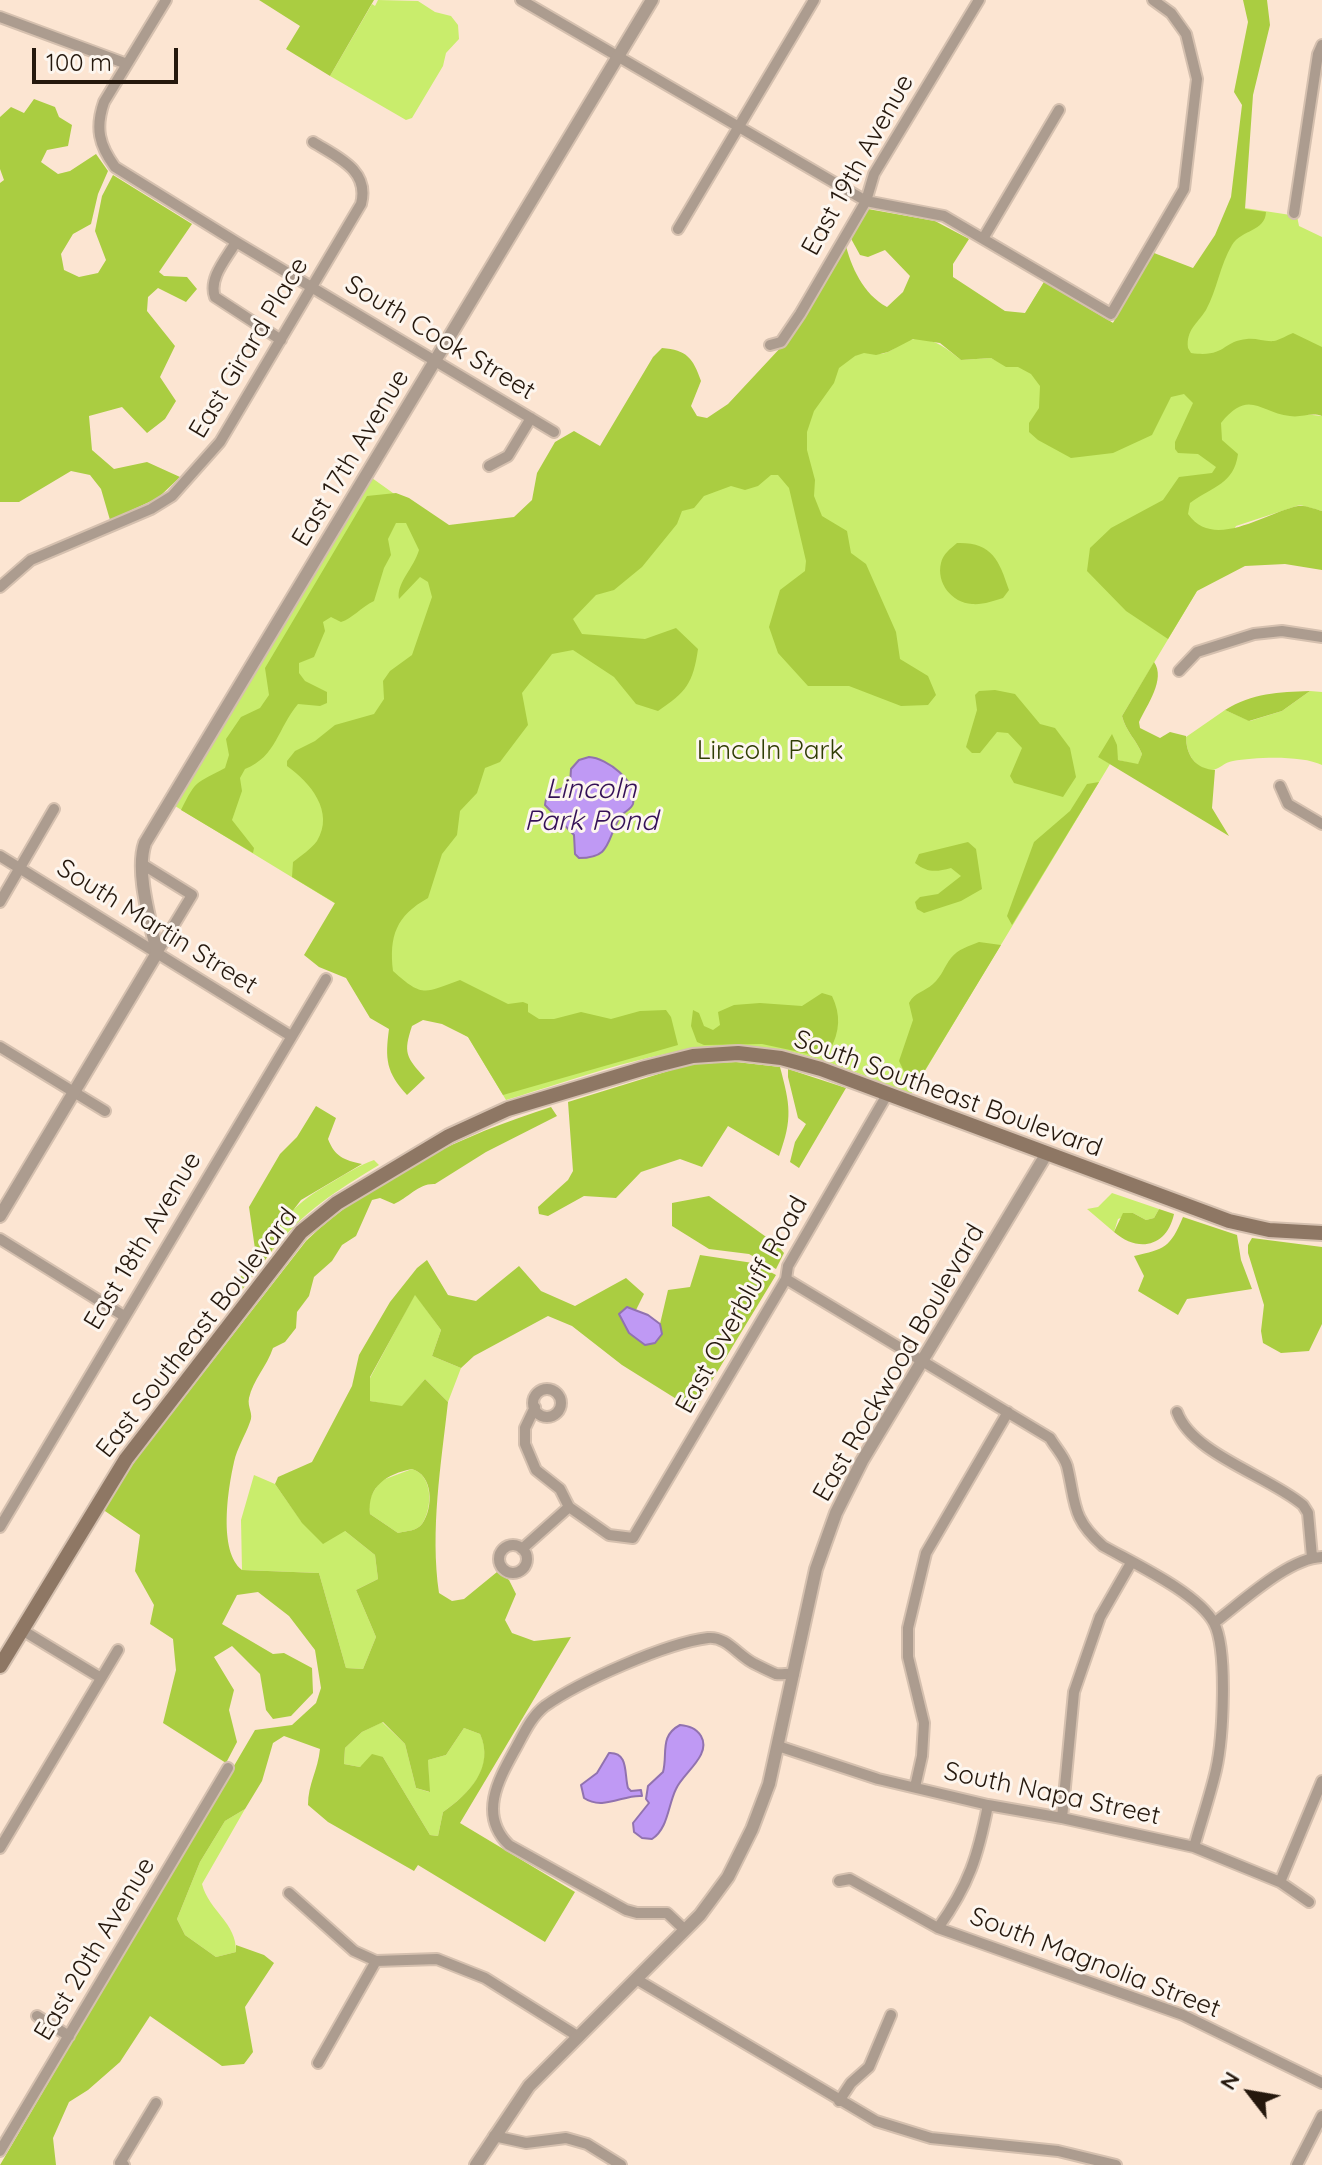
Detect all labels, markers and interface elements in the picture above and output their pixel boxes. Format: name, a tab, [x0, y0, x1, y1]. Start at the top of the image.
scale bar	[36, 32, 182, 82]
text: 100 m	[46, 47, 112, 77]
street label: East 19th Avenue	[795, 69, 921, 261]
street label: East Girard Place	[183, 252, 315, 444]
street label: South Cook Street	[339, 269, 541, 407]
street label: East 17th Avenue	[286, 364, 416, 552]
park label: Lincoln Park	[697, 735, 843, 767]
water label: Lincoln Park Pond	[524, 773, 658, 839]
street label: South Martin Street	[51, 853, 263, 1001]
street label: South Southeast Boulevard	[790, 1024, 1106, 1164]
street label: East 18th Avenue	[78, 1146, 208, 1336]
street label: East Overbluff Road	[669, 1191, 815, 1419]
street label: East Southeast Boulevard	[90, 1202, 304, 1464]
street label: East Rockwood Boulevard	[807, 1219, 991, 1507]
street label: South Napa Street	[941, 1756, 1163, 1832]
street label: East 20th Avenue	[28, 1852, 162, 2046]
street label: South Magnolia Street	[965, 1901, 1225, 2025]
north arrow	[1210, 2053, 1290, 2133]
text: N	[1213, 2067, 1246, 2095]

